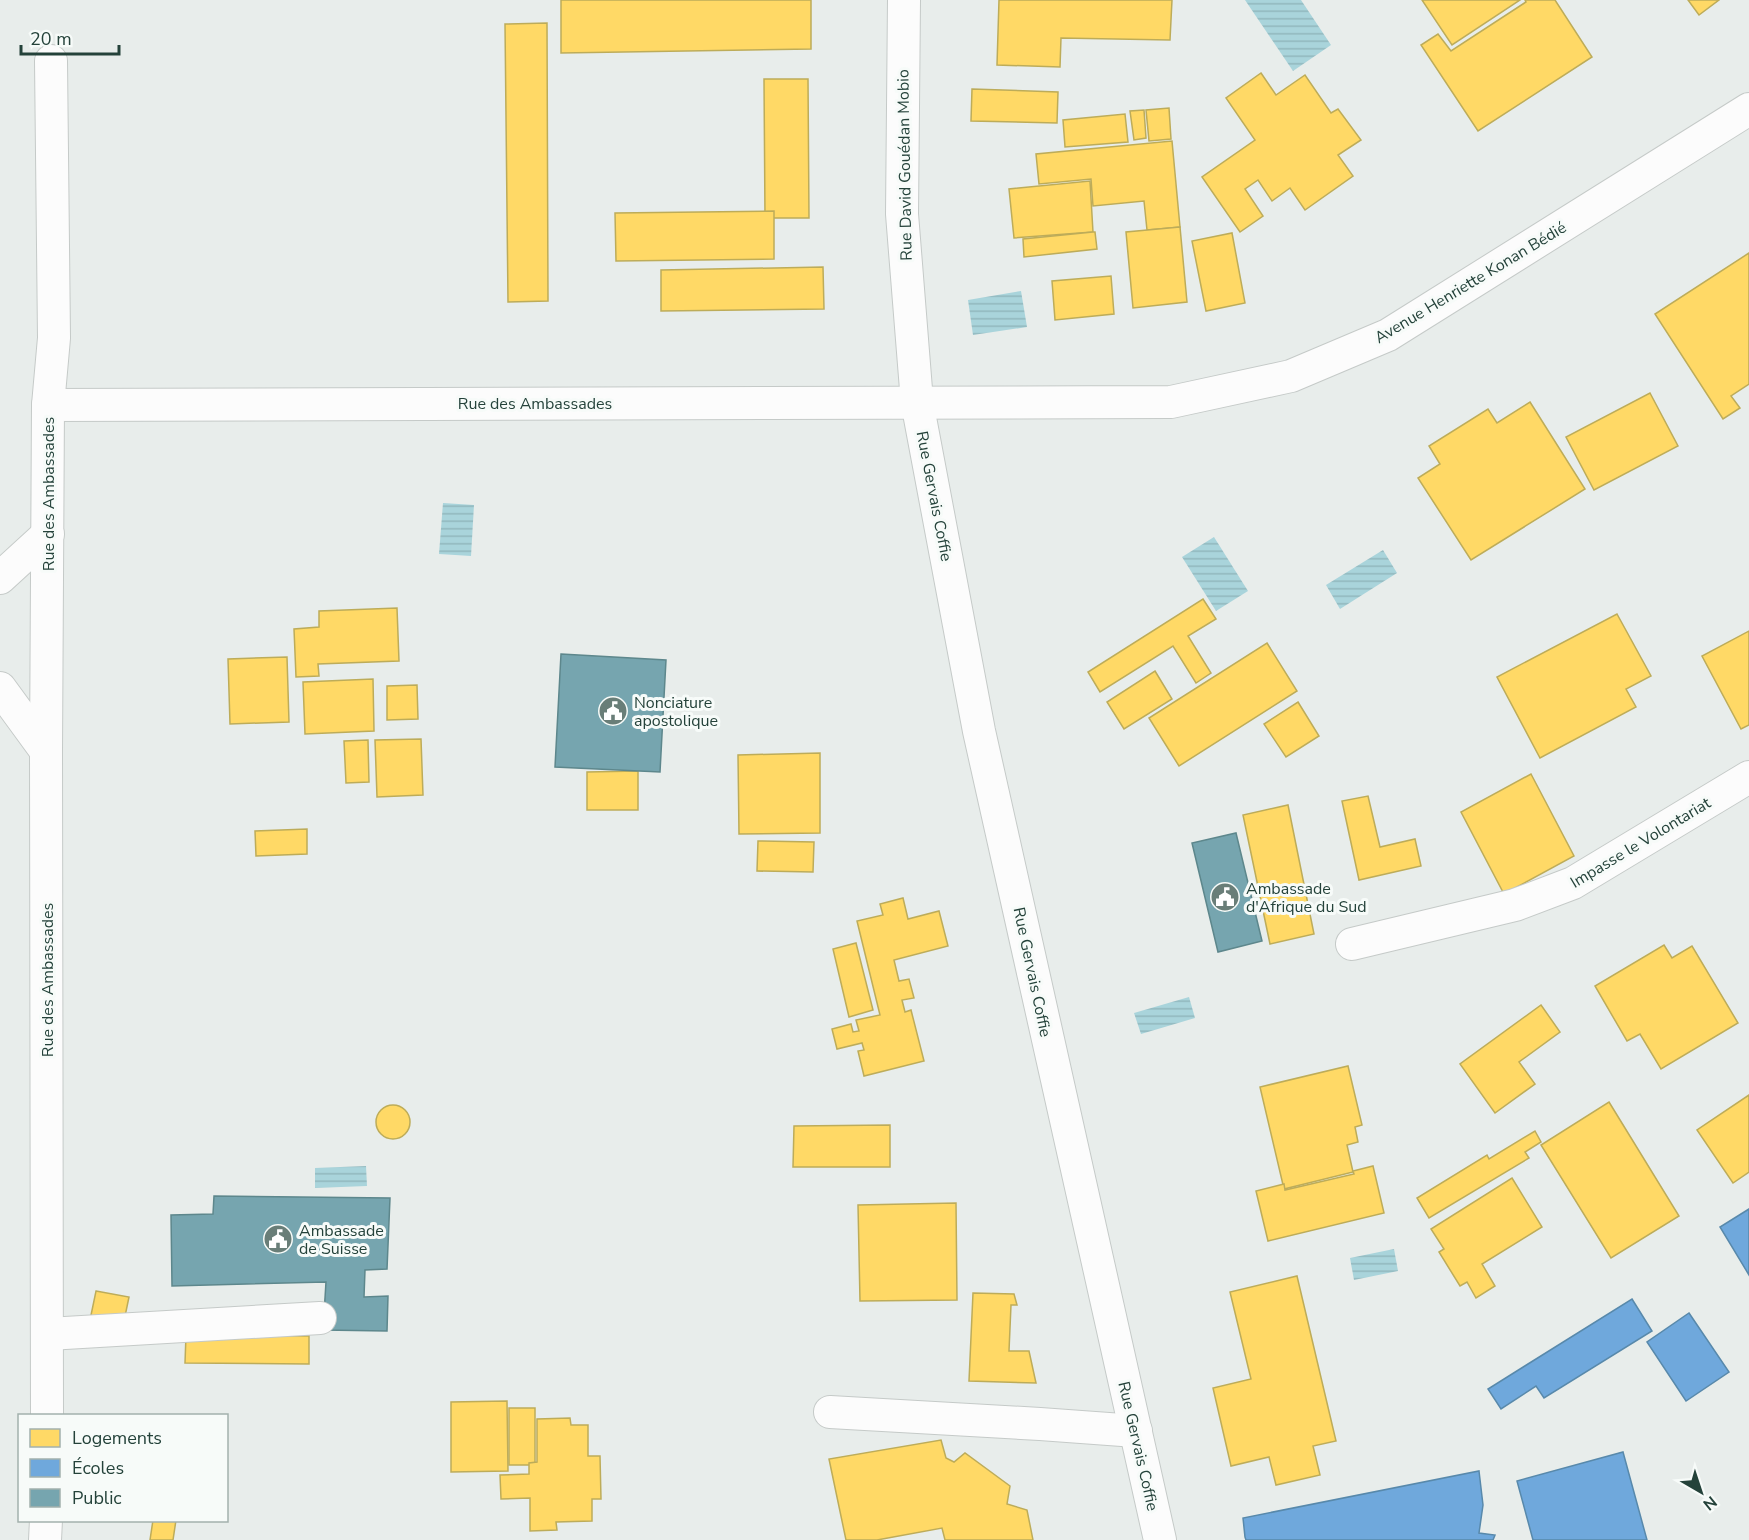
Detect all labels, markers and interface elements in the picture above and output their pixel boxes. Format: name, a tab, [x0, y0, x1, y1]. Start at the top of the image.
scale bar	[21, 18, 118, 56]
text: 20 m	[30, 27, 72, 51]
street label: Rue David Gouédan Mobio	[892, 69, 918, 261]
street label: Avenue Henriette Konan Bédié	[1370, 217, 1571, 349]
street label: Rue des Ambassades	[458, 393, 612, 415]
street label: Rue des Ambassades	[38, 417, 60, 571]
street label: Rue Gervais Coffie	[911, 429, 957, 563]
place label: Nonciature apostolique	[634, 692, 718, 732]
public building icon: Nonciature apostolique	[597, 695, 629, 727]
street label: Impasse le Volontariat	[1566, 792, 1715, 894]
place label: Ambassade d'Afrique du Sud	[1246, 878, 1367, 918]
public building icon: Ambassade d'Afrique du Sud	[1209, 881, 1241, 913]
street label: Rue des Ambassades	[37, 903, 59, 1057]
street label: Rue Gervais Coffie	[1008, 905, 1057, 1039]
place label: Ambassade de Suisse	[299, 1220, 384, 1260]
public building icon: Ambassade de Suisse	[262, 1223, 294, 1255]
street label: Rue Gervais Coffie	[1112, 1379, 1164, 1513]
legend	[18, 1414, 228, 1522]
text: Logements	[72, 1426, 162, 1450]
text: Écoles	[72, 1456, 124, 1480]
north arrow	[1671, 1462, 1731, 1522]
text: Public	[72, 1486, 122, 1510]
text: N	[1698, 1491, 1721, 1515]

